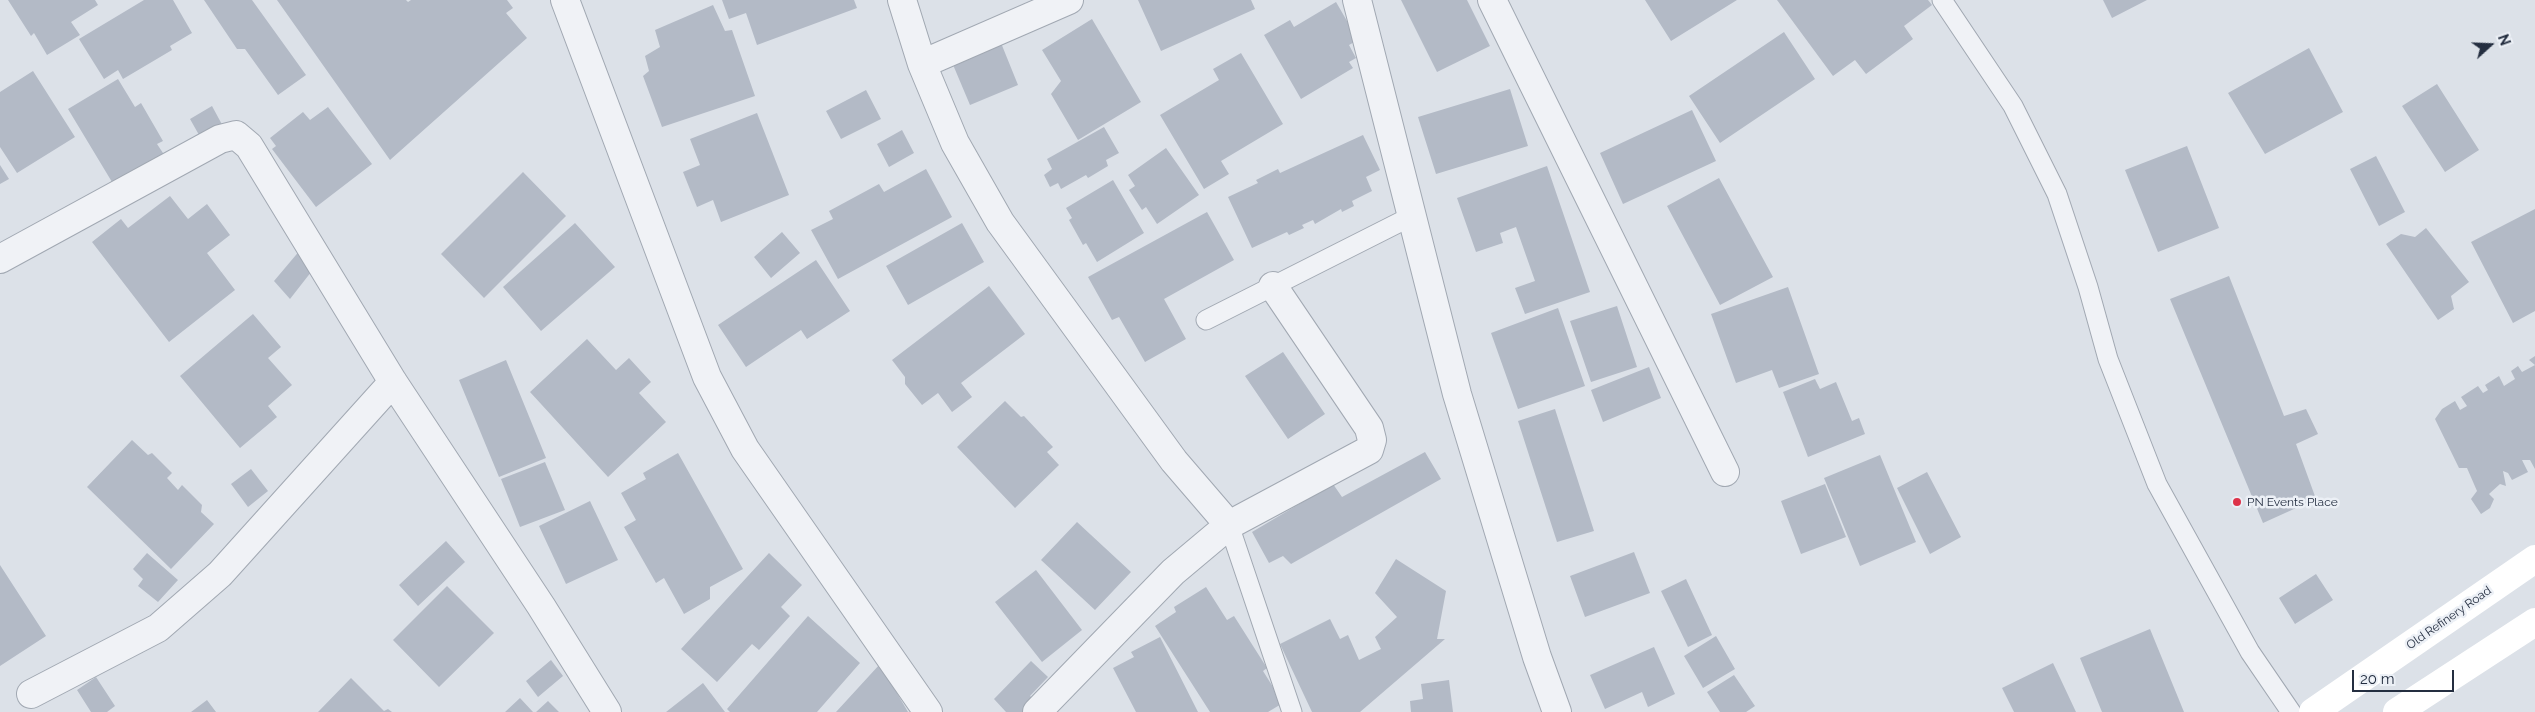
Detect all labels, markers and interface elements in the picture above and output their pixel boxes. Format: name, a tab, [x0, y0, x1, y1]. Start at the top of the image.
north arrow	[2465, 20, 2515, 70]
text: N	[2495, 32, 2513, 48]
place label: PN Events Place	[2247, 495, 2338, 509]
marker: PN Events Place	[2231, 496, 2243, 508]
street label: Old Refinery Road	[2404, 583, 2494, 653]
scale bar	[2355, 660, 2458, 692]
text: 20 m	[2360, 670, 2395, 688]

